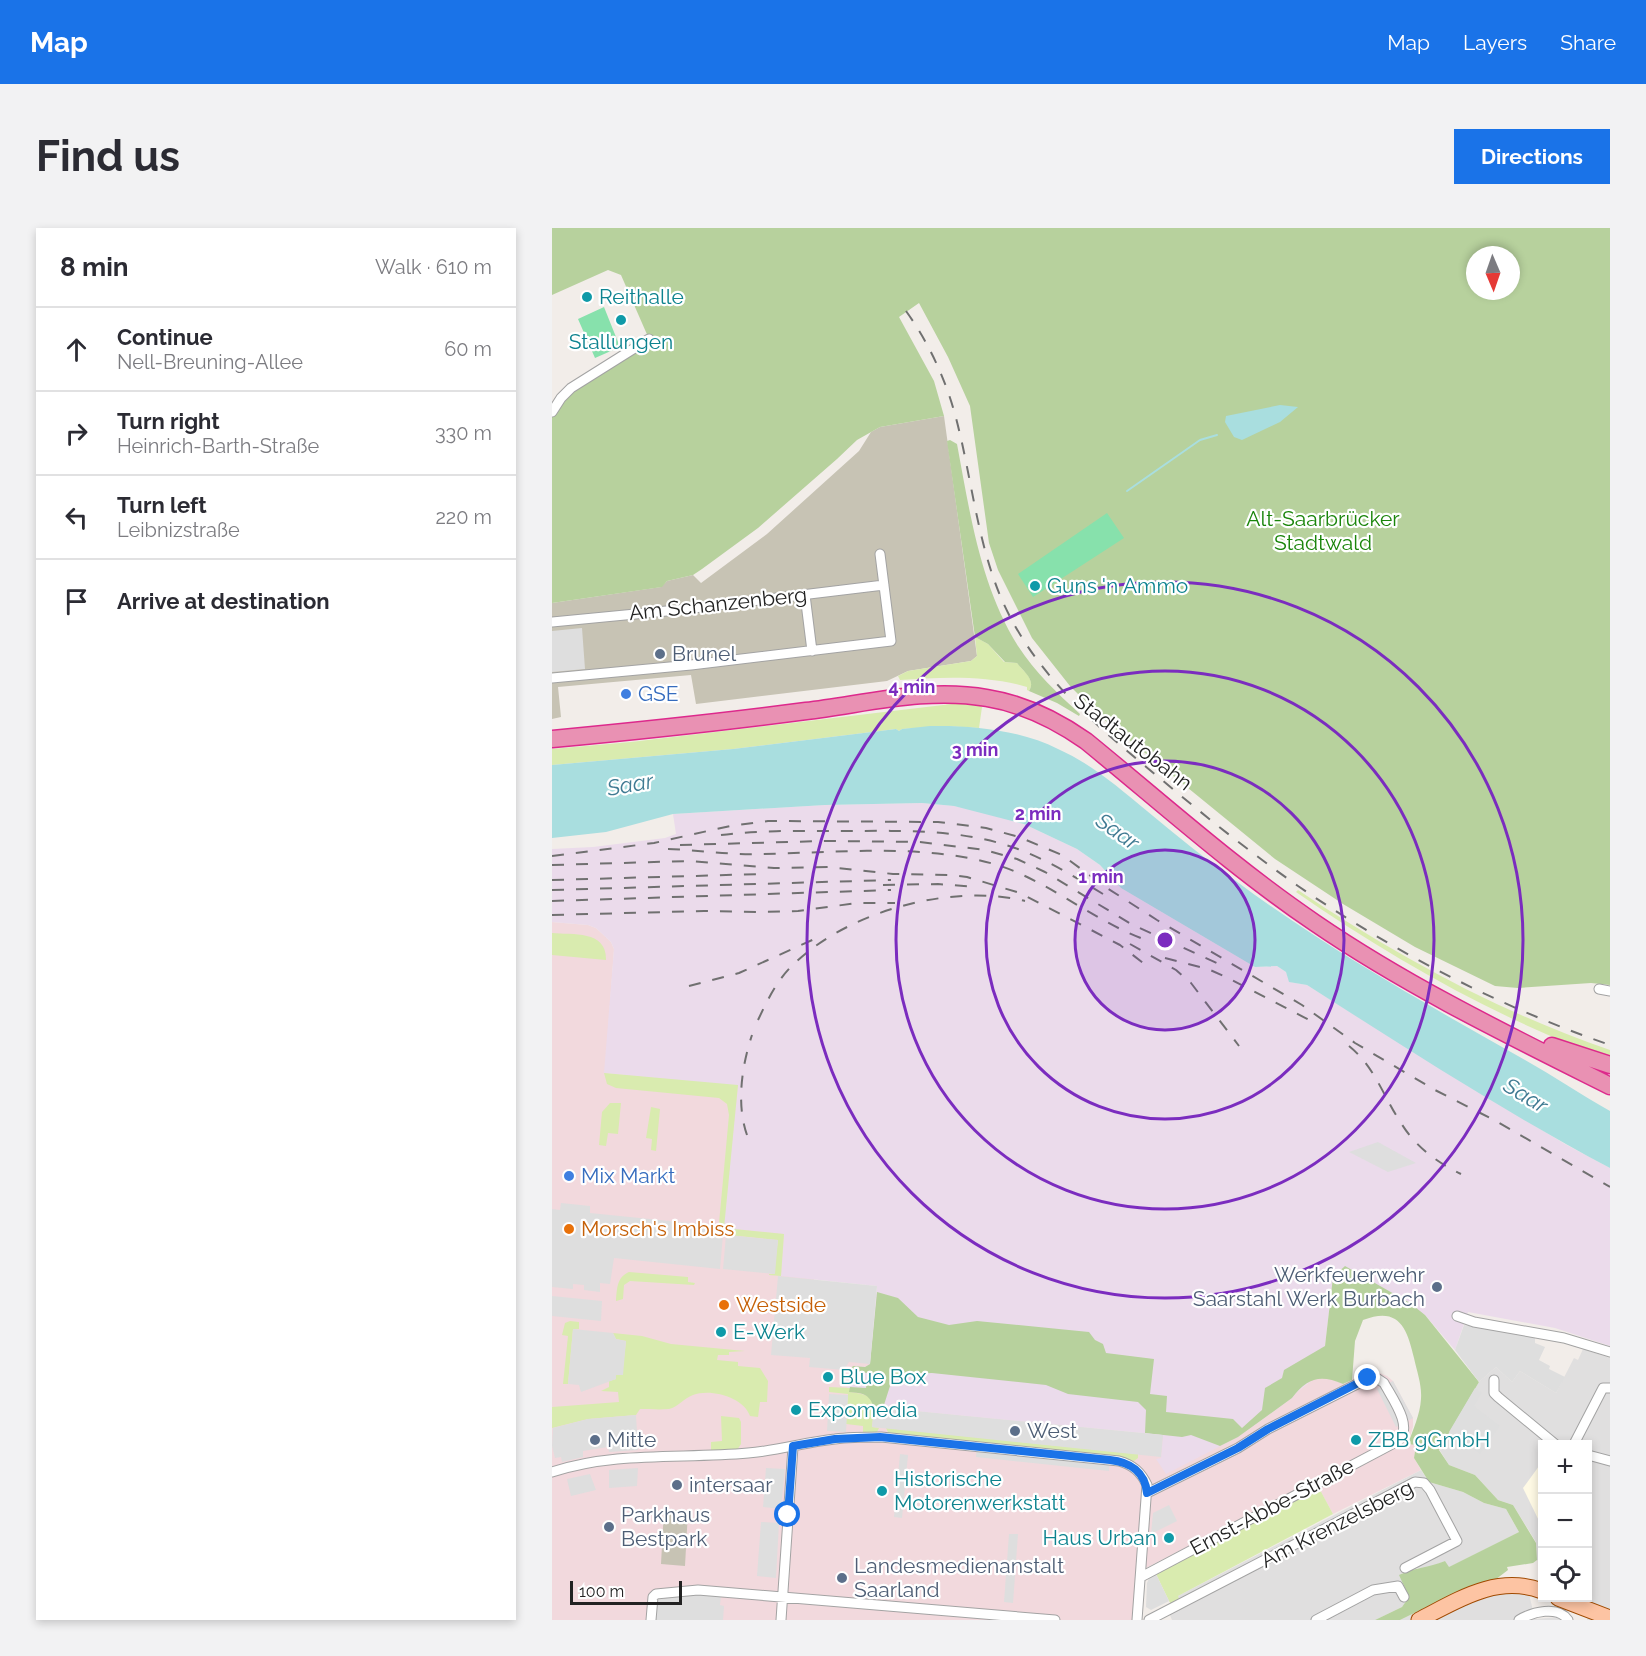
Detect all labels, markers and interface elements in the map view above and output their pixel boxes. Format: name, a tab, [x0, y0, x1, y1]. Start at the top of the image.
text: Map	[30, 26, 88, 59]
text: Map	[1387, 30, 1430, 55]
text: Layers	[1463, 30, 1527, 55]
text: Share	[1560, 30, 1616, 55]
button: Directions	[1454, 129, 1610, 184]
text: Find us	[36, 132, 180, 181]
north arrow	[1466, 246, 1520, 300]
text: 8 min	[60, 252, 128, 282]
text: Walk · 610 m	[375, 255, 492, 279]
place label: Reithalle	[599, 284, 684, 309]
marker: Reithalle	[580, 290, 594, 304]
marker: Stallungen	[614, 313, 628, 327]
text: Continue	[117, 324, 213, 350]
place label: Stallungen	[569, 329, 673, 354]
icon: ahead	[60, 333, 93, 366]
text: 60 m	[444, 337, 492, 361]
text: Nell-Breuning-Allee	[117, 350, 303, 374]
text: Turn right	[117, 408, 220, 434]
icon: right	[60, 417, 93, 450]
text: 330 m	[435, 421, 492, 445]
text: Heinrich-Barth-Straße	[117, 434, 319, 458]
text: Turn left	[117, 492, 207, 518]
icon: left	[60, 501, 93, 534]
text: 220 m	[435, 505, 492, 529]
park label: Alt-Saarbrücker Stadtwald	[1246, 506, 1400, 555]
text: Leibnizstraße	[117, 518, 240, 542]
place label: Guns 'n Ammo	[1047, 573, 1188, 598]
marker: Guns 'n Ammo	[1028, 579, 1042, 593]
street label: Am Schanzenberg	[628, 582, 808, 625]
icon: arrive	[60, 585, 93, 618]
text: Arrive at destination	[117, 588, 330, 614]
place label: Brunel	[672, 641, 736, 666]
marker: Brunel	[653, 647, 667, 661]
text: 4 min	[889, 676, 935, 697]
place label: GSE	[638, 681, 679, 706]
marker: GSE	[619, 687, 633, 701]
street label: Stadtautobahn	[1069, 688, 1197, 796]
text: 3 min	[952, 739, 998, 760]
water label: Saar	[604, 767, 657, 801]
text: 2 min	[1015, 803, 1061, 824]
water label: Saar	[1091, 806, 1146, 856]
text: 1 min	[1078, 866, 1124, 887]
centre of rings	[1155, 930, 1175, 950]
water label: Saar	[1498, 1071, 1554, 1119]
place label: Mix Markt	[581, 1163, 675, 1188]
marker: Mix Markt	[562, 1169, 576, 1183]
place label: Morsch's Imbiss	[581, 1216, 735, 1241]
marker: Morsch's Imbiss	[562, 1222, 576, 1236]
place label: Werkfeuerwehr Saarstahl Werk Burbach	[1193, 1262, 1426, 1311]
marker: Werkfeuerwehr Saarstahl Werk Burbach	[1430, 1280, 1444, 1294]
place label: Westside	[736, 1292, 826, 1317]
marker: Westside	[717, 1298, 731, 1312]
place label: E-Werk	[733, 1319, 805, 1344]
marker: E-Werk	[714, 1325, 728, 1339]
place label: Blue Box	[840, 1364, 927, 1389]
route end	[1354, 1364, 1380, 1390]
marker: Blue Box	[821, 1370, 835, 1384]
place label: Expomedia	[808, 1397, 918, 1422]
marker: Expomedia	[789, 1403, 803, 1417]
place label: West	[1027, 1418, 1077, 1443]
marker: West	[1008, 1424, 1022, 1438]
place label: Mitte	[607, 1427, 656, 1452]
place label: ZBB gGmbH	[1368, 1427, 1490, 1452]
marker: Mitte	[588, 1433, 602, 1447]
marker: ZBB gGmbH	[1349, 1433, 1363, 1447]
map controls	[1538, 1440, 1592, 1602]
button: +	[1538, 1440, 1592, 1494]
street label: Ernst-Abbe-Straße	[1186, 1453, 1358, 1560]
place label: Historische Motorenwerkstatt	[894, 1466, 1065, 1515]
place label: intersaar	[689, 1472, 773, 1497]
street label: Am Krenzelsberg	[1256, 1474, 1417, 1573]
marker: intersaar	[670, 1478, 684, 1492]
marker: Historische Motorenwerkstatt	[875, 1484, 889, 1498]
button: −	[1538, 1494, 1592, 1548]
route start	[774, 1501, 800, 1527]
place label: Parkhaus Bestpark	[621, 1502, 710, 1551]
marker: Parkhaus Bestpark	[602, 1520, 616, 1534]
place label: Haus Urban	[1042, 1525, 1157, 1550]
marker: Haus Urban	[1162, 1531, 1176, 1545]
button: locate	[1538, 1548, 1592, 1602]
place label: Landesmedienanstalt Saarland	[854, 1553, 1064, 1602]
marker: Landesmedienanstalt Saarland	[835, 1571, 849, 1585]
scale bar	[570, 1578, 682, 1606]
text: 100 m	[579, 1582, 624, 1601]

